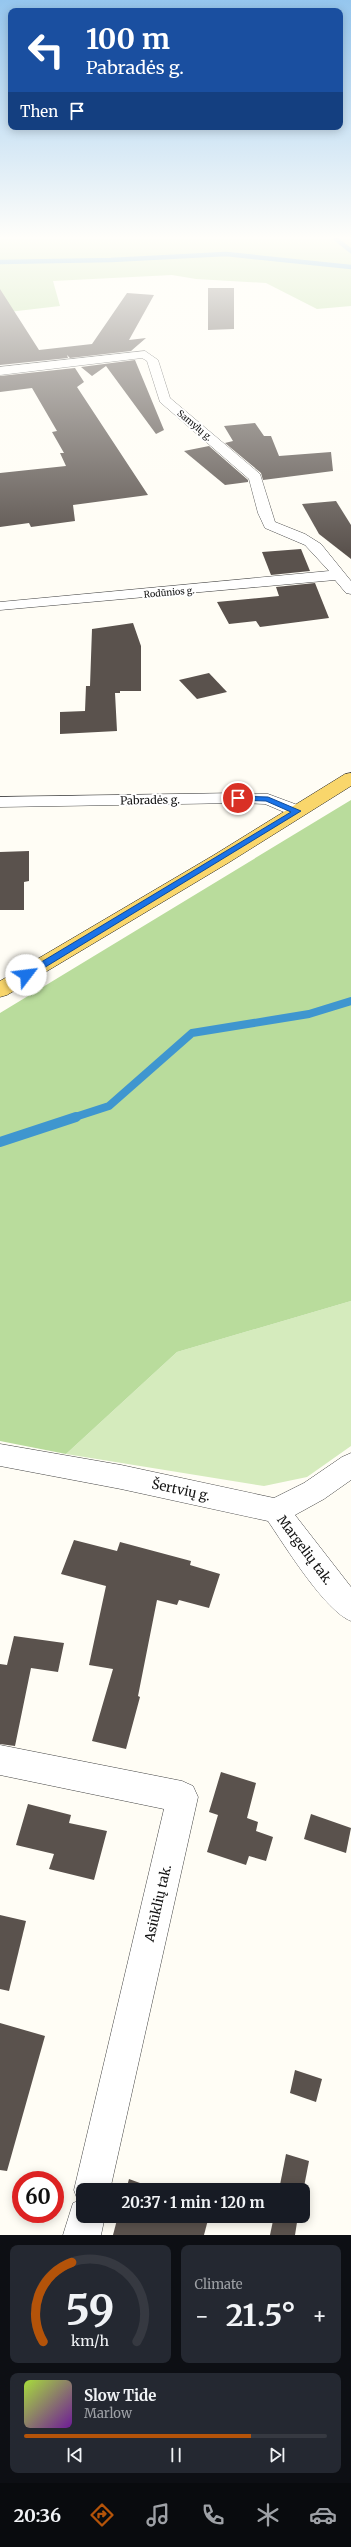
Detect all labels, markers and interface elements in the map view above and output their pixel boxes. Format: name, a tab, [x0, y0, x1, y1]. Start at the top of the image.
text: 100 m	[86, 21, 170, 57]
icon: left	[20, 24, 72, 76]
text: Pabradės g.	[86, 56, 184, 79]
icon: arrive	[66, 100, 88, 122]
text: Then	[20, 102, 58, 121]
street label: Samylų g.	[175, 407, 215, 443]
street label: Rodūnios g.	[143, 584, 195, 600]
pin	[221, 781, 255, 815]
icon: arrive	[227, 787, 249, 809]
street label: Pabradės g.	[120, 792, 180, 808]
position arrow	[5, 954, 47, 996]
street label: Šertvių g.	[150, 1475, 212, 1504]
street label: Margelių tak.	[273, 1512, 337, 1588]
street label: Asiūklių tak.	[141, 1863, 175, 1944]
speed limit sign: 60	[12, 2171, 64, 2223]
text: 20:37 · 1 min · 120 m	[122, 2193, 264, 2212]
text: Climate	[195, 2276, 243, 2293]
text: 59	[66, 2284, 115, 2336]
text: 21.5°	[226, 2296, 296, 2334]
text: −	[195, 2302, 209, 2330]
text: +	[312, 2302, 327, 2330]
text: km/h	[71, 2332, 110, 2350]
text: Slow Tide	[84, 2386, 156, 2405]
text: Marlow	[84, 2405, 132, 2422]
icon: previous	[64, 2444, 86, 2466]
icon: pause	[165, 2444, 187, 2466]
icon: next	[266, 2444, 288, 2466]
icon: directions	[88, 2501, 116, 2529]
icon: music	[144, 2501, 172, 2529]
icon: phone	[199, 2501, 227, 2529]
icon: climate	[254, 2501, 282, 2529]
icon: car	[309, 2501, 337, 2529]
text: 20:36	[14, 2504, 61, 2527]

